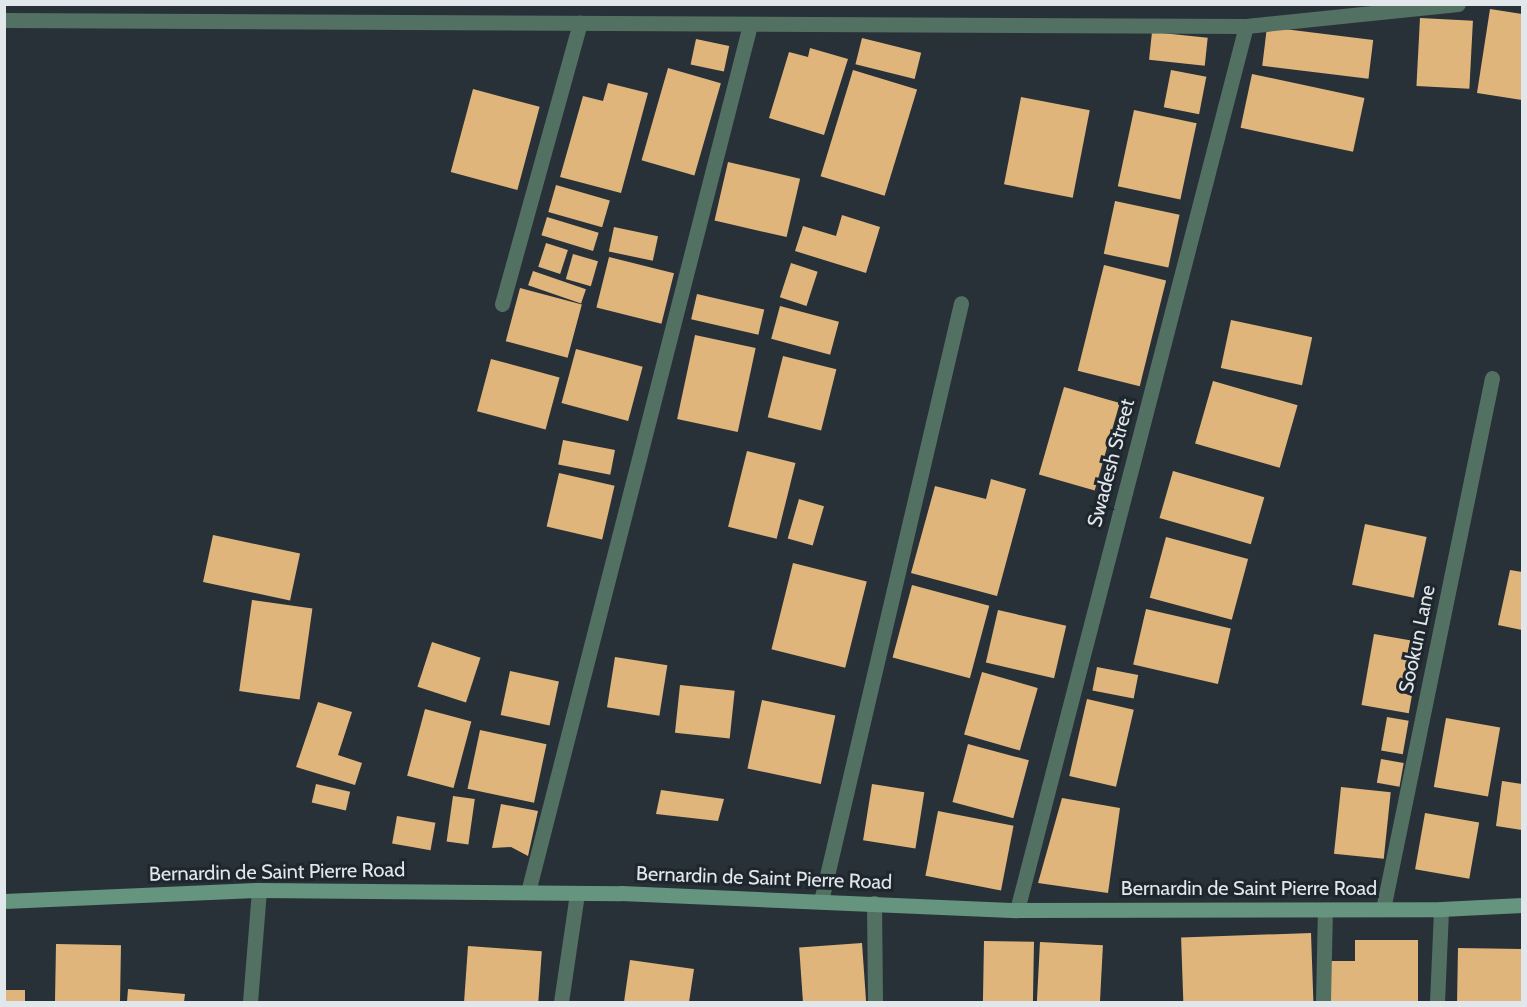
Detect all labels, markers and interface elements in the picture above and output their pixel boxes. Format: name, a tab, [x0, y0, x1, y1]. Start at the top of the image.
street label: Swadesh Street	[1082, 396, 1140, 530]
street label: Sookun Lane	[1394, 583, 1440, 695]
street label: Bernardin de Saint Pierre Road	[149, 858, 405, 886]
street label: Bernardin de Saint Pierre Road	[636, 862, 892, 894]
street label: Bernardin de Saint Pierre Road	[1121, 876, 1377, 900]

